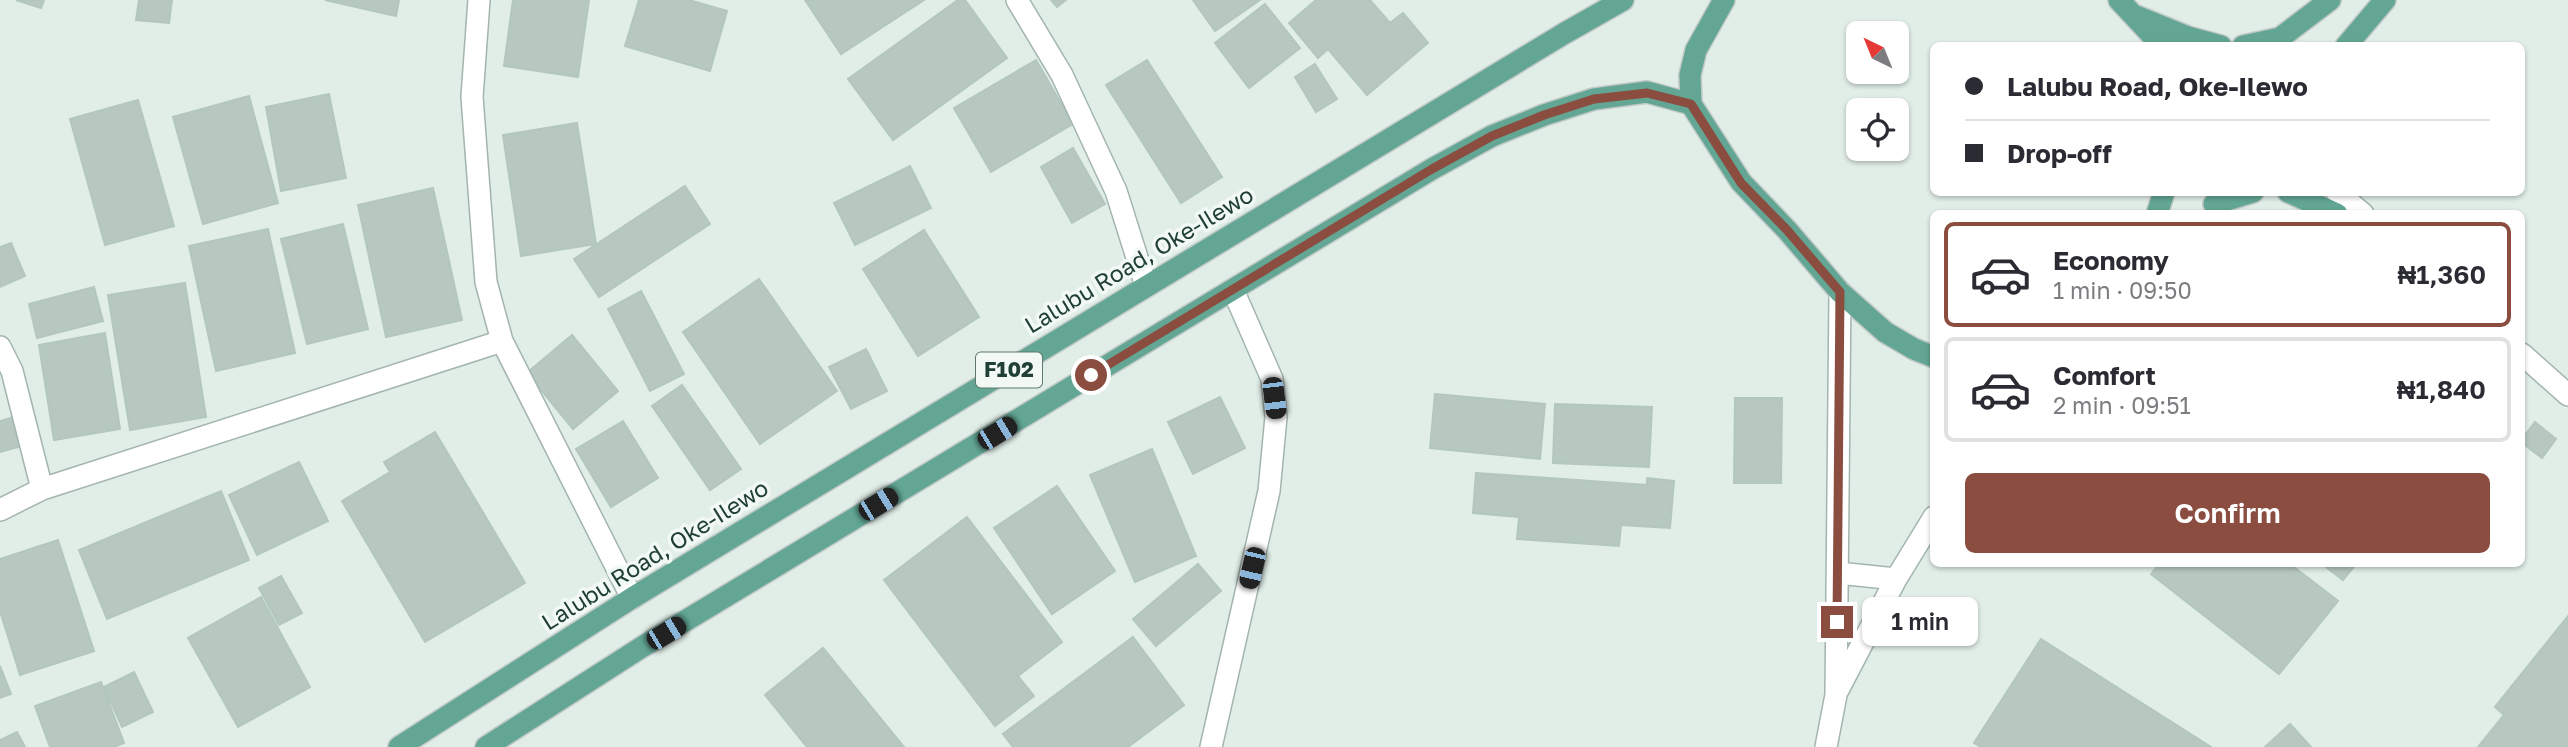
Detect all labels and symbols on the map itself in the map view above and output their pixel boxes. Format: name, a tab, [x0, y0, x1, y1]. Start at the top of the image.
north arrow	[1846, 21, 1909, 84]
street label: Lalubu Road, Oke-Ilewo	[1019, 180, 1258, 339]
road number: F102	[976, 352, 1042, 388]
route start	[1075, 359, 1107, 391]
car	[1262, 376, 1287, 420]
car	[974, 413, 1021, 453]
street label: Lalubu Road, Oke-Ilewo	[536, 473, 773, 635]
car	[855, 484, 902, 524]
car	[1238, 545, 1267, 591]
callout: 1 min	[1862, 598, 1977, 646]
route end	[1821, 606, 1853, 638]
car	[643, 613, 690, 653]

